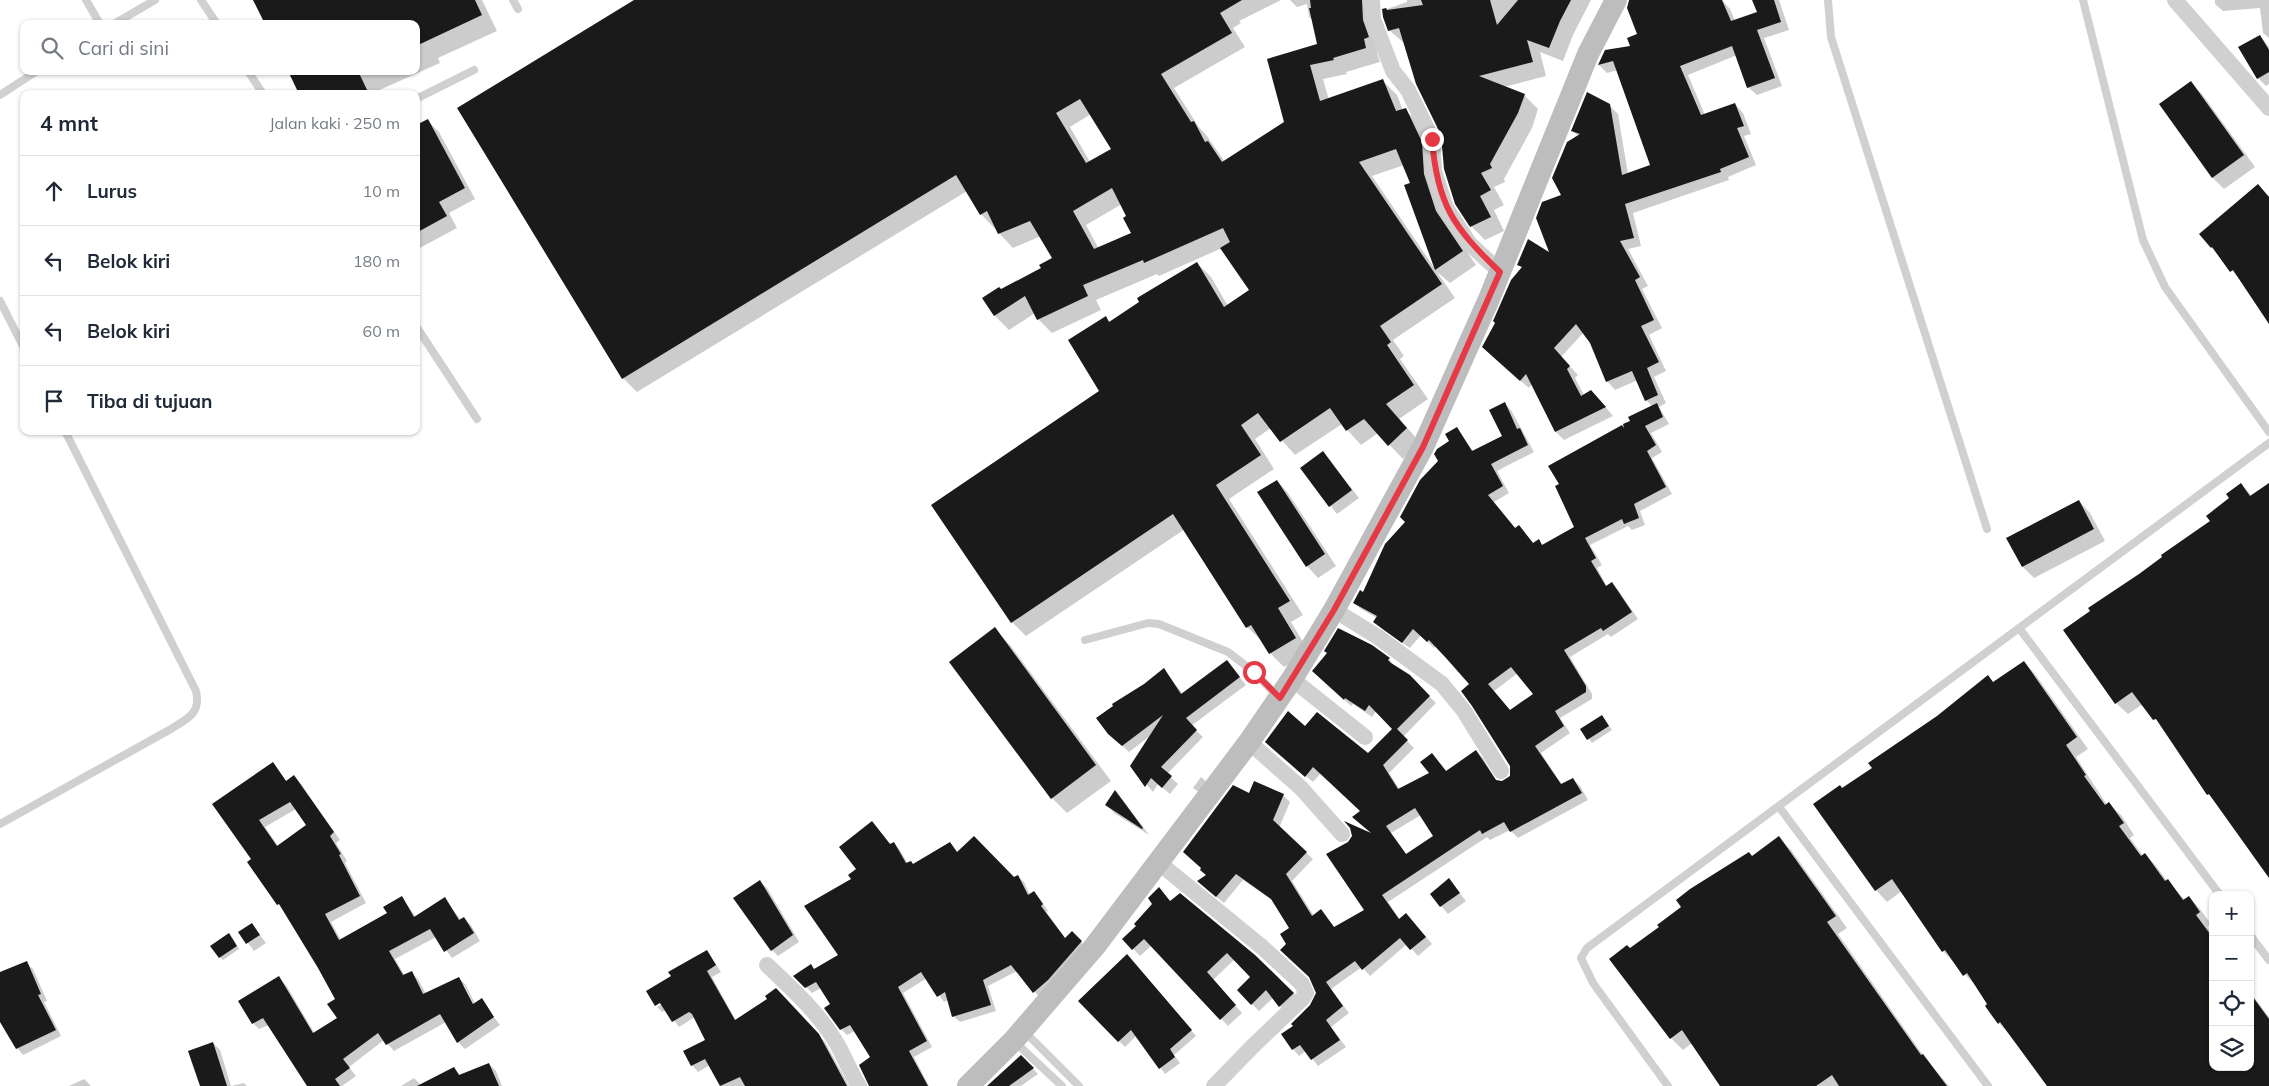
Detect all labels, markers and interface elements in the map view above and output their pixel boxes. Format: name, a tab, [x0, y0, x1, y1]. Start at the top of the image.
search box	[20, 20, 420, 75]
icon: search	[38, 34, 66, 62]
text: Cari di sini	[78, 36, 169, 60]
text: 4 mnt	[40, 110, 98, 136]
text: Jalan kaki · 250 m	[269, 113, 400, 133]
route end	[1421, 128, 1444, 151]
icon: ahead	[40, 177, 68, 205]
text: Lurus	[87, 179, 137, 203]
text: 10 m	[363, 181, 400, 201]
icon: left	[40, 247, 68, 275]
text: Belok kiri	[87, 249, 170, 273]
text: 180 m	[353, 251, 400, 271]
icon: left	[40, 317, 68, 345]
text: Belok kiri	[87, 319, 170, 343]
text: 60 m	[363, 321, 400, 341]
icon: arrive	[40, 387, 68, 415]
text: Tiba di tujuan	[87, 389, 212, 413]
route start	[1243, 661, 1266, 684]
map controls	[2209, 891, 2254, 1071]
button: +	[2209, 891, 2254, 936]
button: −	[2209, 936, 2254, 981]
button: locate	[2209, 981, 2254, 1026]
button: layers	[2209, 1026, 2254, 1071]

